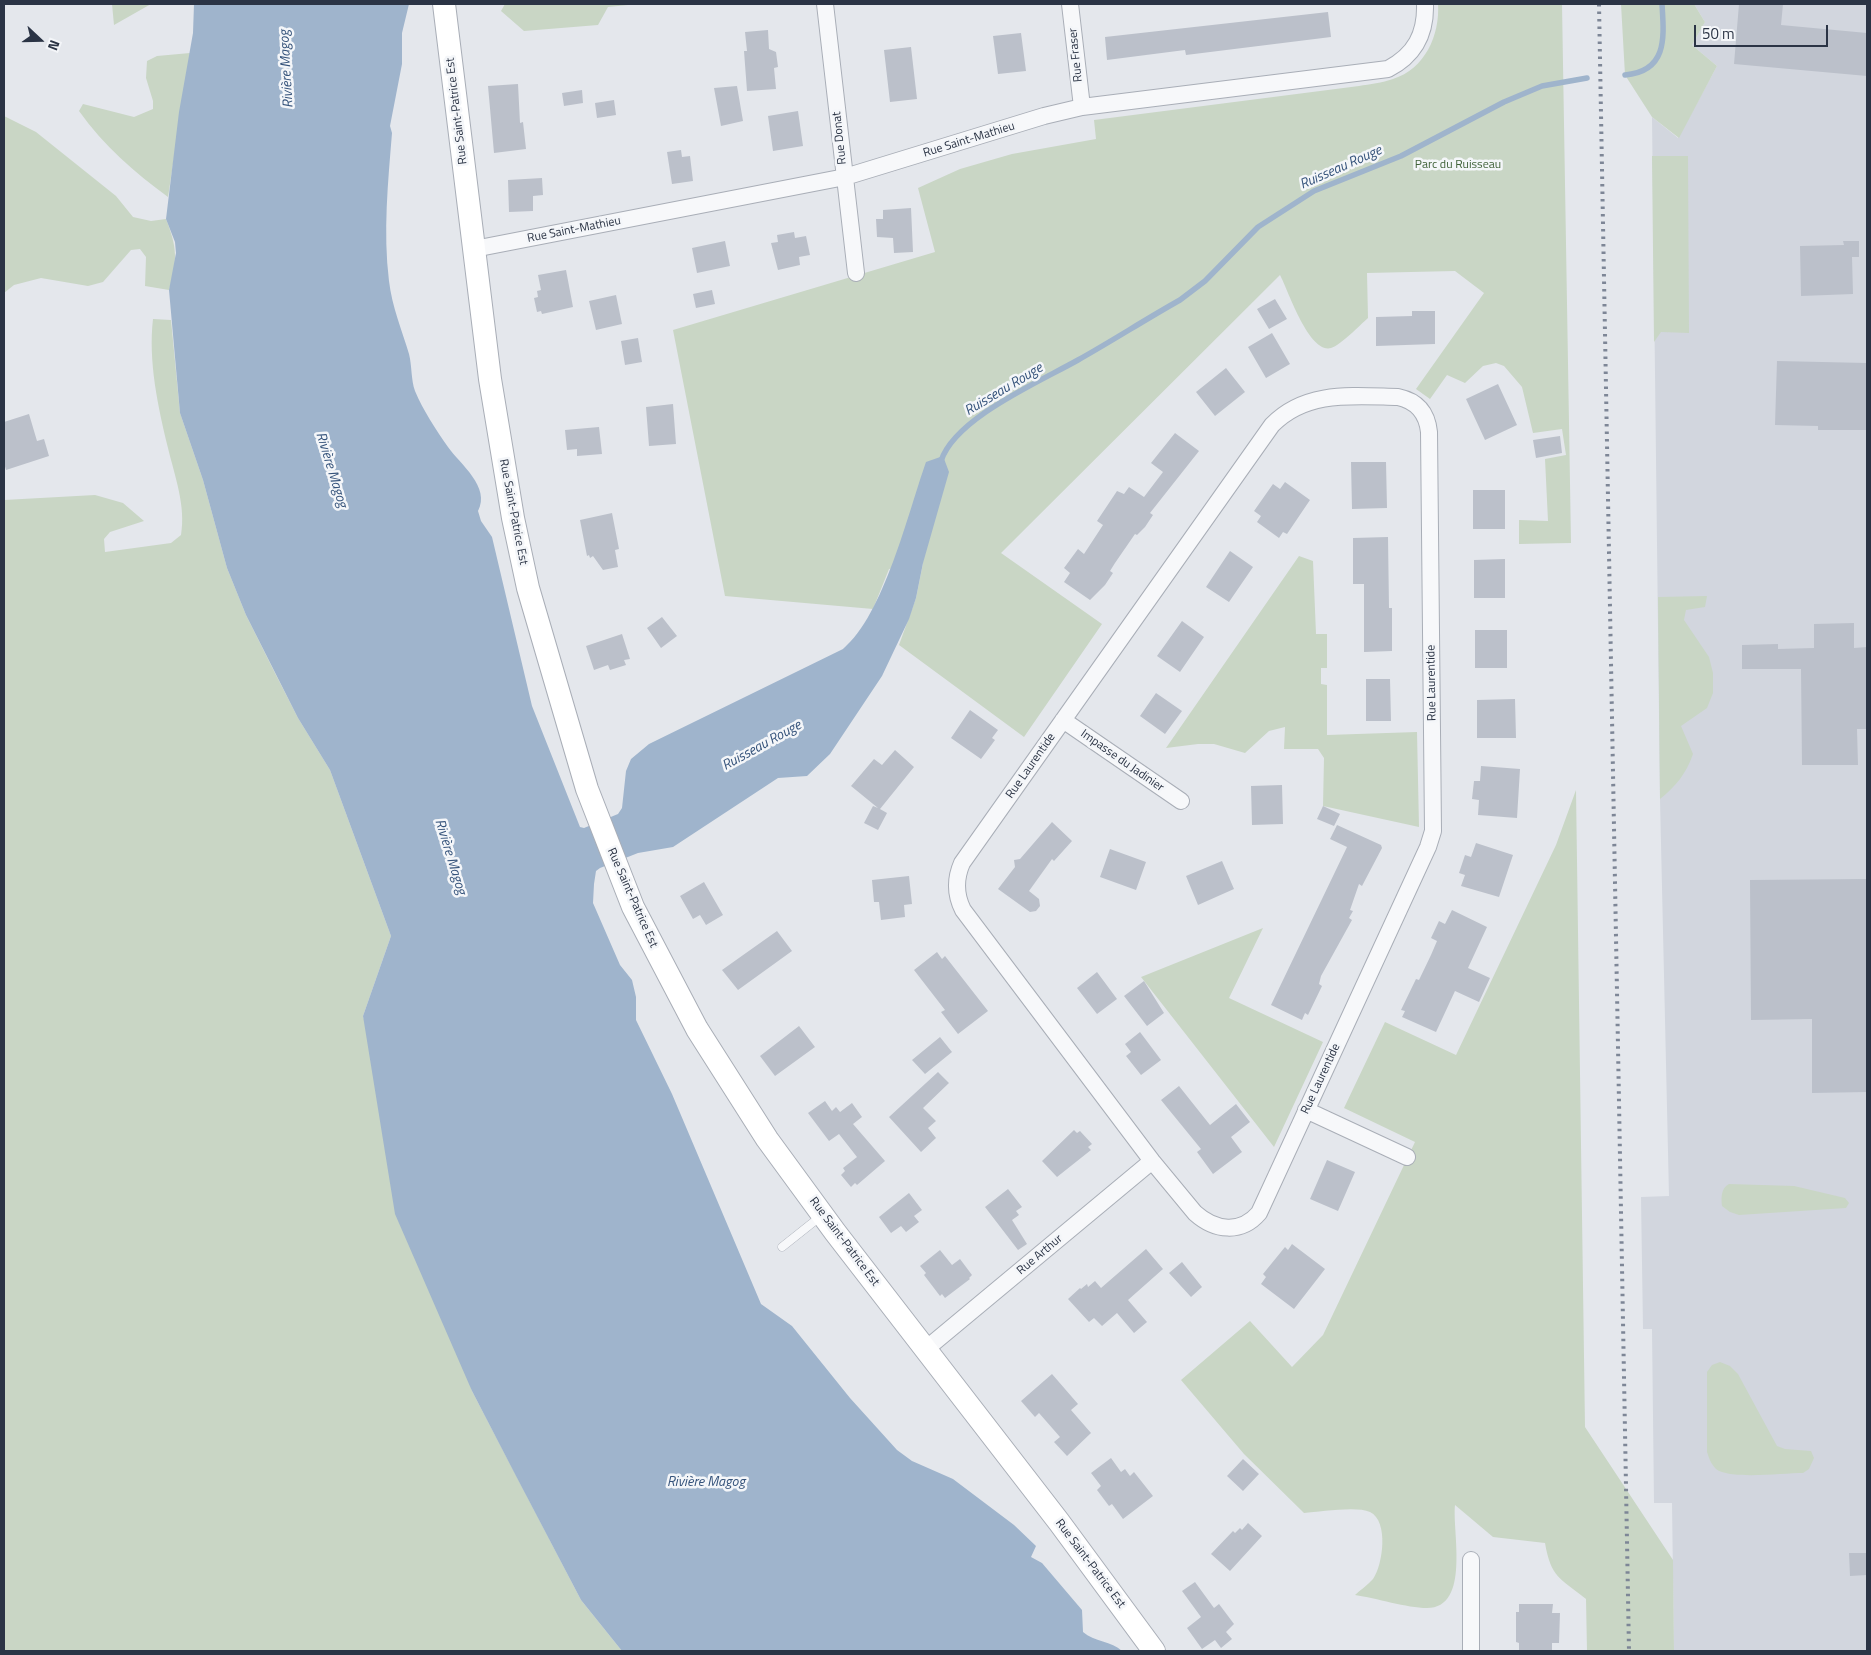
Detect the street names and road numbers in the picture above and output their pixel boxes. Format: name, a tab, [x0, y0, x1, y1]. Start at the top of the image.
street label: Rue Fraser	[1066, 27, 1086, 83]
street label: Rue Saint-Patrice Est	[443, 57, 471, 165]
street label: Rue Donat	[830, 111, 850, 165]
street label: Rue Saint-Mathieu	[921, 119, 1017, 161]
street label: Rue Saint-Mathieu	[526, 214, 622, 246]
street label: Rue Saint-Patrice Est	[496, 458, 530, 566]
street label: Rue Laurentide	[1424, 645, 1440, 721]
street label: Impasse du Jadinier	[1078, 727, 1166, 795]
street label: Rue Laurentide	[1003, 731, 1059, 801]
street label: Rue Saint-Patrice Est	[604, 846, 660, 950]
street label: Rue Laurentide	[1298, 1041, 1344, 1117]
street label: Rue Saint-Patrice Est	[806, 1195, 882, 1289]
street label: Rue Arthur	[1014, 1232, 1066, 1278]
street label: Rue Saint-Patrice Est	[1052, 1517, 1128, 1611]

